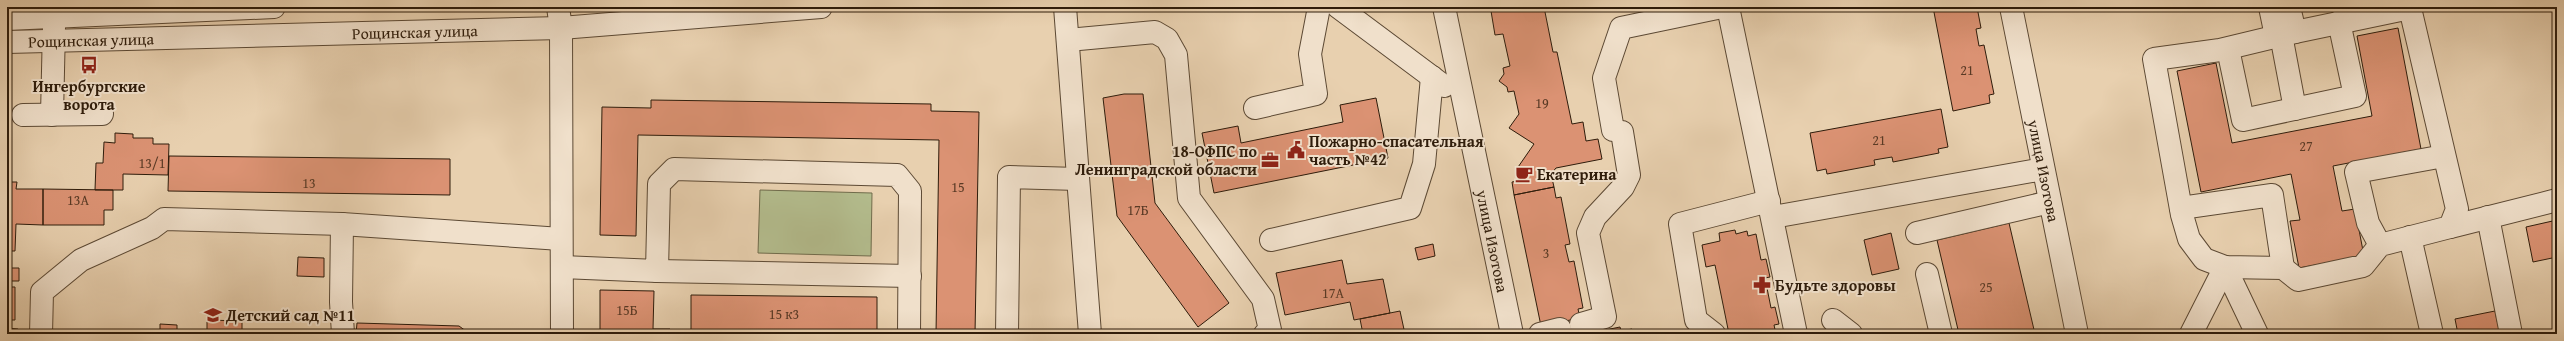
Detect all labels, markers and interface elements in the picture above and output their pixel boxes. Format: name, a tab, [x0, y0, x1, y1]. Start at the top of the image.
street label: Рощинская улица	[352, 18, 478, 45]
street label: Рощинская улица	[28, 26, 155, 53]
bus stop icon: Ингербургские ворота	[79, 55, 99, 75]
house number: 21	[1960, 60, 1974, 80]
place label: Ингербургские ворота	[32, 74, 146, 116]
house number: 19	[1535, 93, 1549, 113]
street label: улица Изотова	[2022, 116, 2066, 224]
place label: Пожарно-спасательная часть №42	[1309, 129, 1484, 171]
house number: 21	[1872, 130, 1886, 150]
house number: 27	[2299, 136, 2313, 156]
place label: 18-ОФПС по Ленинградской области	[1075, 139, 1257, 181]
public building icon: Пожарно-спасательная часть №42	[1286, 140, 1306, 160]
office icon: 18-ОФПС по Ленинградской области	[1260, 150, 1280, 170]
house number: 13/1	[139, 153, 165, 173]
place label: Екатерина	[1537, 162, 1617, 186]
cafe icon: Екатерина	[1514, 164, 1534, 184]
house number: 13	[302, 173, 316, 193]
house number: 15	[951, 177, 965, 197]
street label: улица Изотова	[1470, 187, 1515, 295]
house number: 13А	[67, 190, 89, 210]
house number: 17Б	[1127, 200, 1149, 220]
house number: 3	[1543, 243, 1549, 263]
place label: Будьте здоровы	[1775, 273, 1896, 297]
pharmacy icon: Будьте здоровы	[1752, 275, 1772, 295]
house number: 25	[1979, 277, 1993, 297]
house number: 17А	[1322, 283, 1344, 303]
house number: 15Б	[616, 300, 638, 320]
place label: Детский сад №11	[225, 303, 355, 327]
house number: 15 к3	[769, 304, 799, 324]
school or university icon: Детский сад №11	[203, 305, 223, 325]

